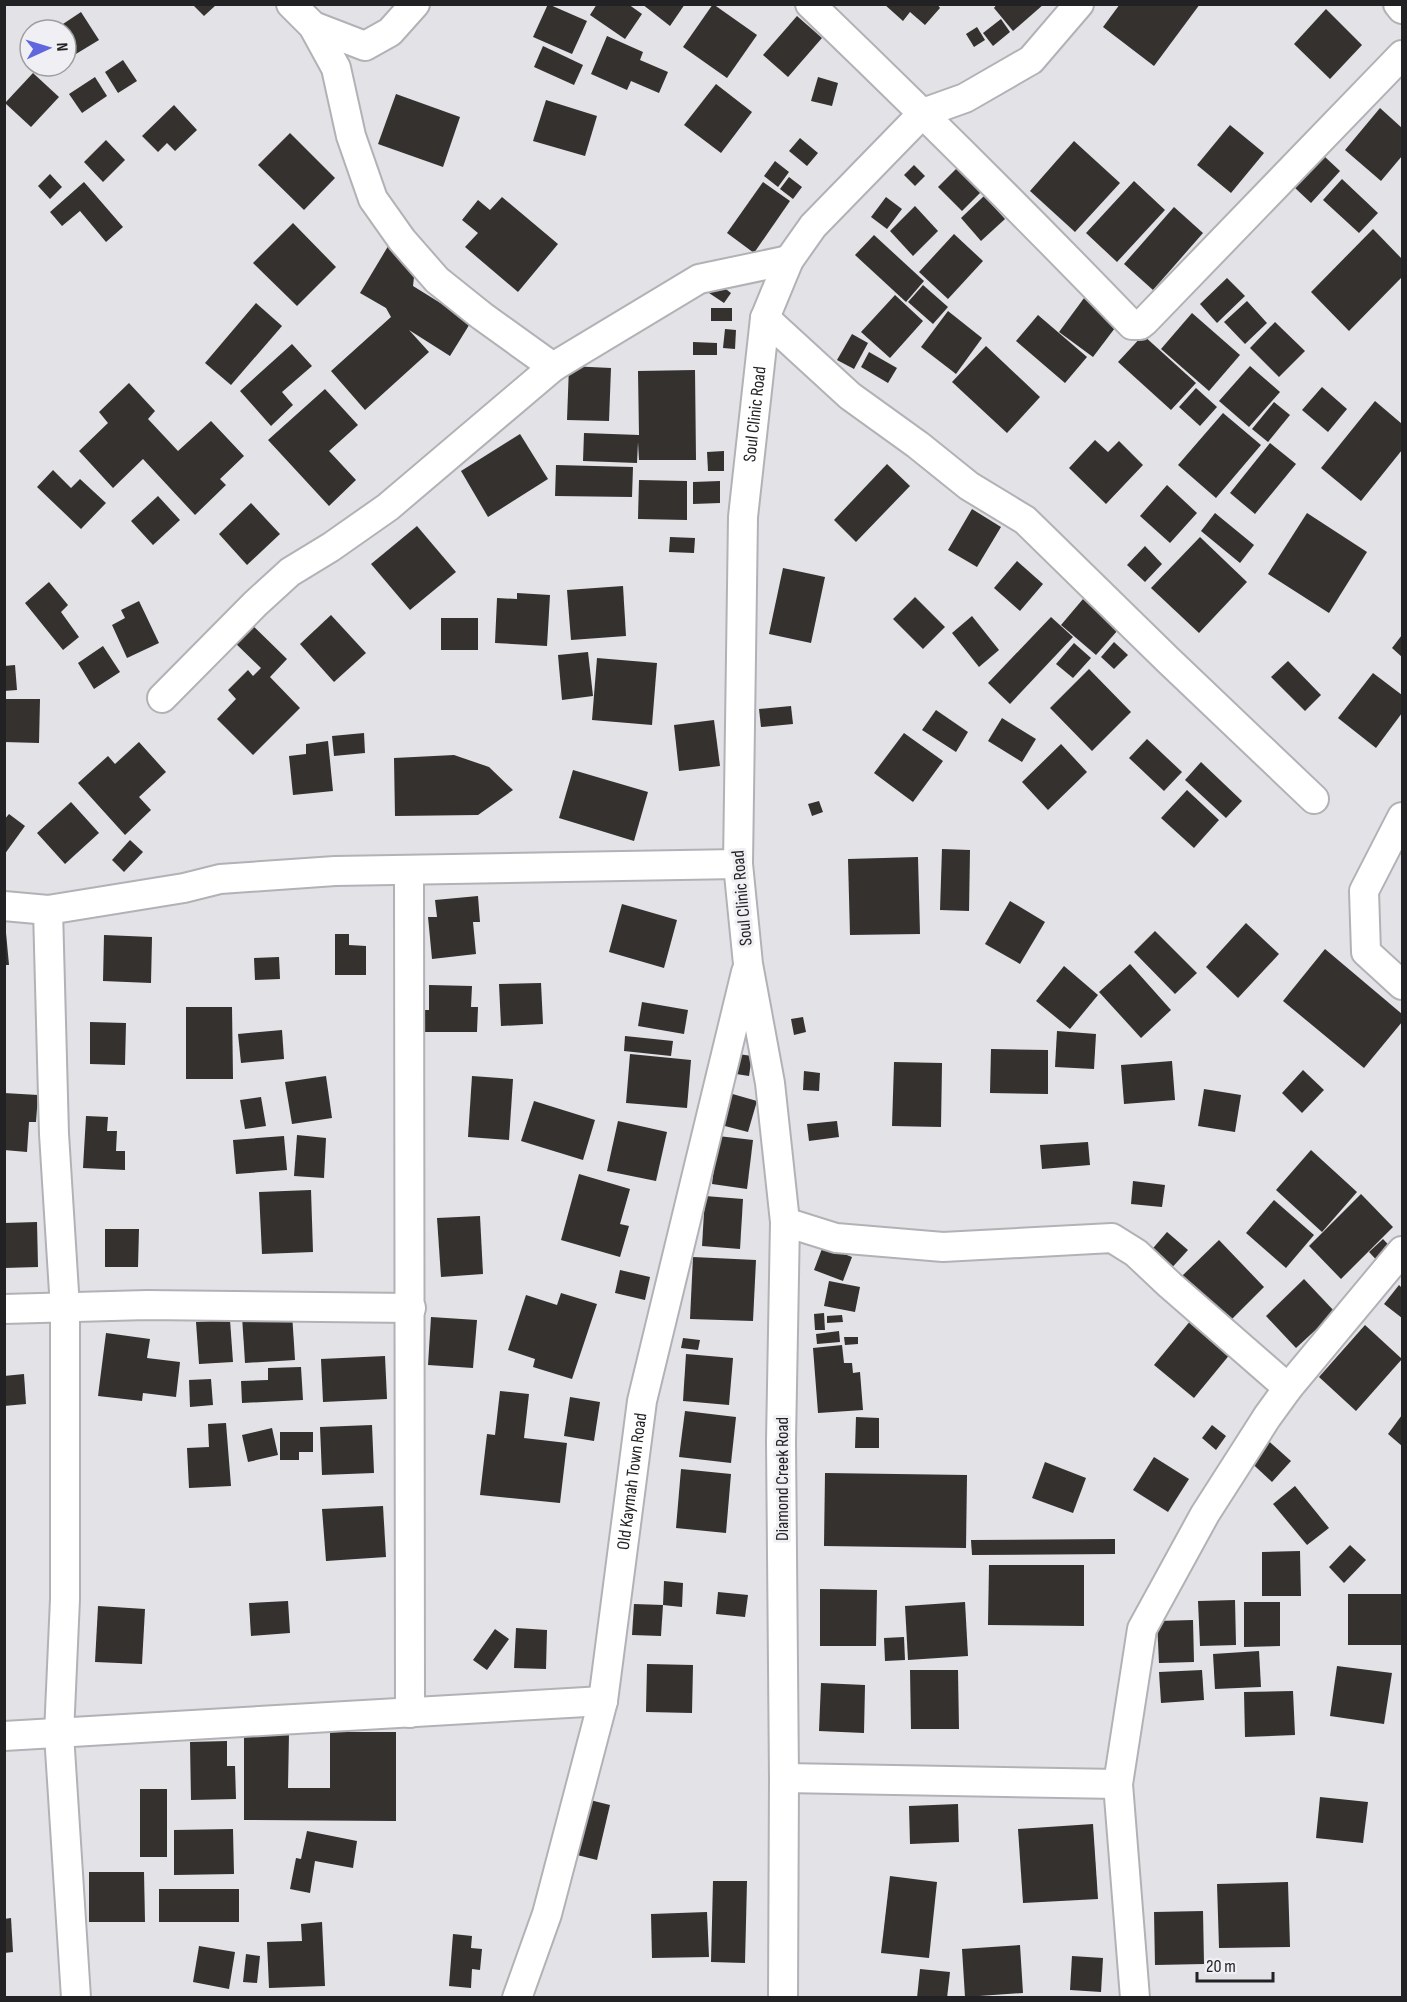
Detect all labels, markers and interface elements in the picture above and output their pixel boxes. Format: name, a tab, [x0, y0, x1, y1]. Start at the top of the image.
north arrow	[18, 18, 78, 78]
text: N	[52, 42, 71, 52]
street label: Soul Clinic Road	[739, 365, 770, 463]
street label: Soul Clinic Road	[727, 849, 757, 947]
street label: Old Kaymah Town Road	[612, 1412, 651, 1551]
street label: Diamond Creek Road	[772, 1417, 793, 1541]
scale bar	[1197, 1945, 1274, 1983]
text: 20 m	[1206, 1956, 1236, 1977]

